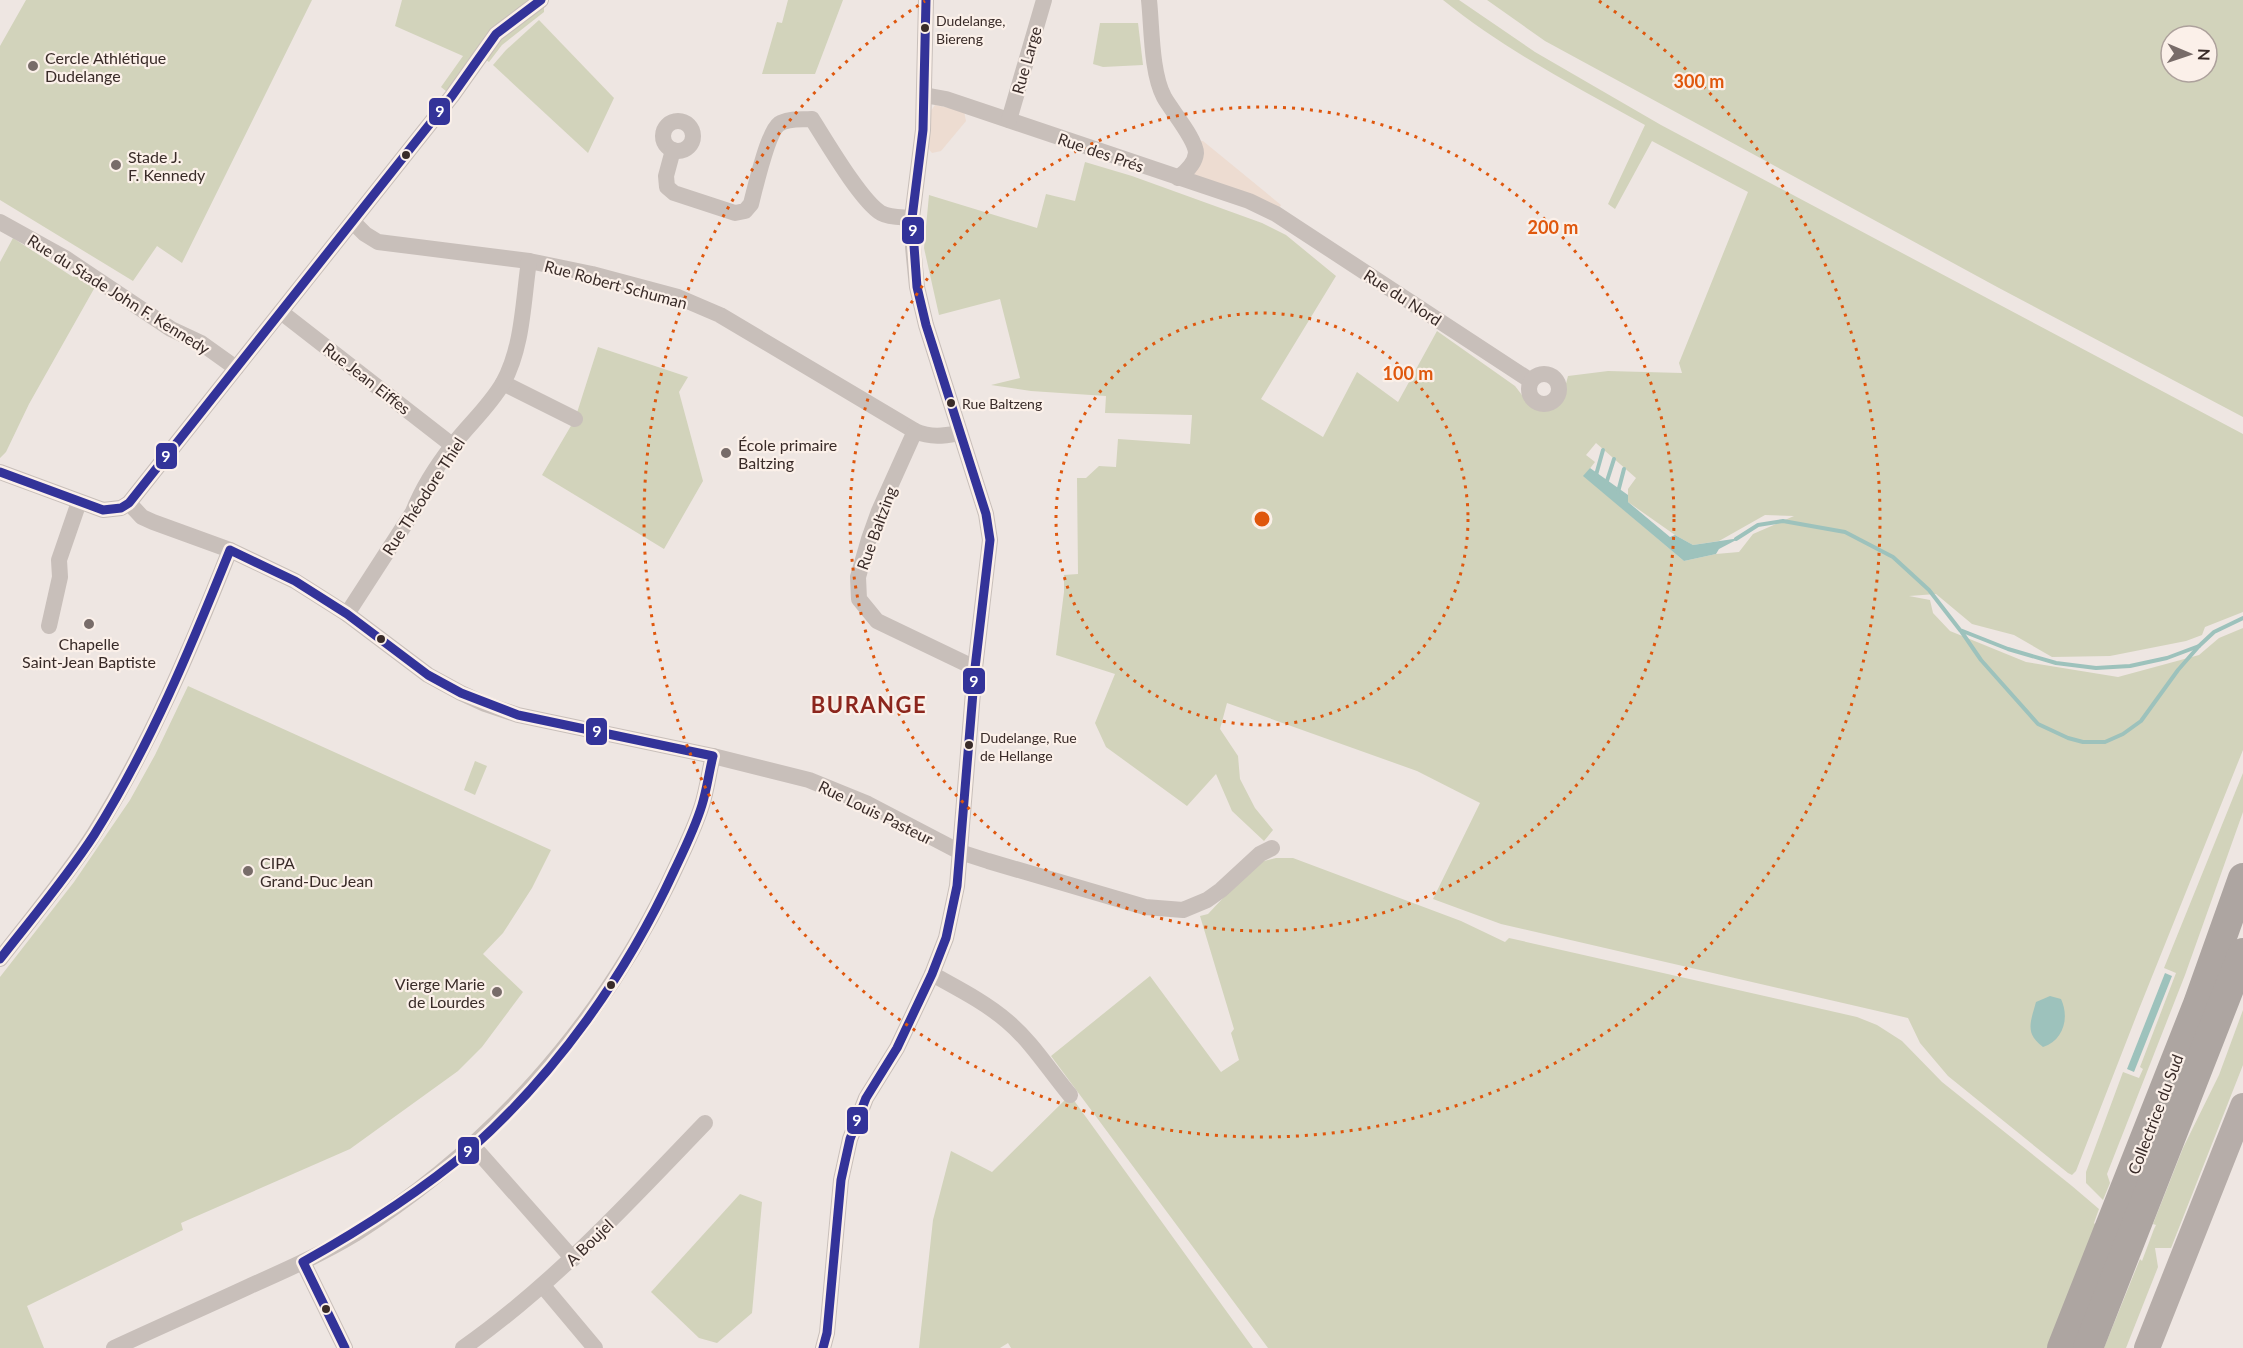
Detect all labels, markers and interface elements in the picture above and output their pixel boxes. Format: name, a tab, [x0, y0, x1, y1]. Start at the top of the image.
place label: Dudelange, Biereng	[936, 12, 1005, 47]
marker: Dudelange, Biereng	[919, 22, 931, 34]
street label: Rue Large	[1007, 24, 1045, 96]
north arrow	[2159, 24, 2219, 84]
place label: Cercle Athlétique Dudelange	[45, 48, 166, 85]
text: N	[2195, 48, 2214, 61]
marker: Cercle Athlétique Dudelange	[26, 59, 40, 73]
text: 300 m	[1674, 70, 1724, 92]
line badge: 9	[428, 97, 451, 126]
text: 9	[435, 101, 445, 120]
street label: Rue des Prés	[1055, 128, 1147, 176]
place label: Stade J. F. Kennedy	[128, 147, 206, 184]
unlabelled marker	[400, 149, 412, 161]
marker: Stade J. F. Kennedy	[109, 158, 123, 172]
line badge: 9	[901, 216, 925, 245]
text: 200 m	[1528, 216, 1578, 238]
text: 9	[908, 220, 918, 239]
street label: Rue du Stade John F. Kennedy	[24, 230, 214, 358]
street label: Rue Robert Schuman	[543, 256, 689, 312]
street label: Rue du Nord	[1361, 265, 1445, 329]
street label: Rue Jean Eiffes	[320, 338, 414, 418]
text: 100 m	[1383, 362, 1433, 384]
place label: Rue Baltzeng	[962, 395, 1042, 412]
marker: Rue Baltzeng	[945, 397, 957, 409]
street label: Rue Théodore Thiel	[378, 434, 468, 558]
place label: École primaire Baltzing	[738, 435, 837, 472]
line badge: 9	[155, 442, 178, 470]
text: 9	[161, 446, 171, 465]
marker: École primaire Baltzing	[719, 446, 733, 460]
street label: Rue Baltzing	[852, 484, 900, 572]
centre of rings	[1252, 509, 1272, 529]
marker: Chapelle Saint-Jean Baptiste	[82, 617, 96, 631]
unlabelled marker	[375, 633, 387, 645]
place label: Chapelle Saint-Jean Baptiste	[22, 634, 156, 671]
line badge: 9	[962, 667, 986, 695]
text: 9	[969, 671, 979, 690]
district label: BURANGE	[811, 691, 927, 718]
line badge: 9	[585, 717, 608, 746]
text: 9	[592, 721, 602, 740]
place label: Dudelange, Rue de Hellange	[980, 729, 1077, 764]
marker: Dudelange, Rue de Hellange	[963, 739, 975, 751]
street label: Rue Louis Pasteur	[816, 776, 936, 848]
place label: CIPA Grand-Duc Jean	[260, 853, 373, 890]
marker: CIPA Grand-Duc Jean	[241, 864, 255, 878]
place label: Vierge Marie de Lourdes	[395, 974, 485, 1011]
unlabelled marker	[605, 979, 617, 991]
marker: Vierge Marie de Lourdes	[490, 985, 504, 999]
street label: Collectrice du Sud	[2123, 1051, 2187, 1177]
line badge: 9	[846, 1106, 869, 1135]
text: 9	[852, 1110, 862, 1129]
line badge: 9	[457, 1136, 480, 1165]
text: 9	[463, 1141, 473, 1160]
street label: A Boujel	[561, 1215, 617, 1269]
unlabelled marker	[320, 1303, 332, 1315]

